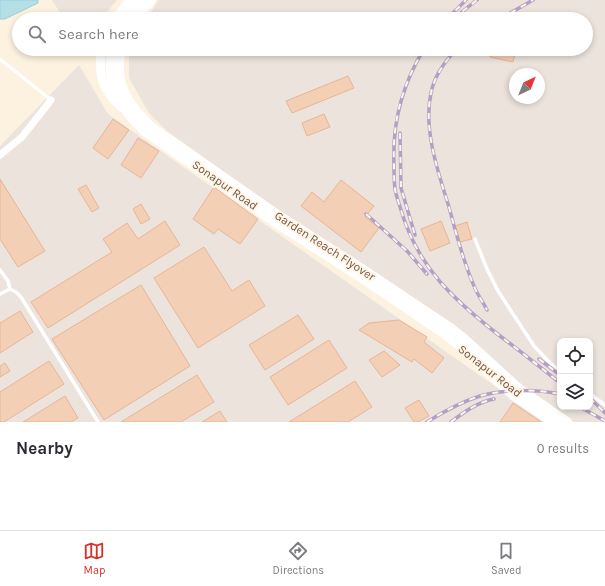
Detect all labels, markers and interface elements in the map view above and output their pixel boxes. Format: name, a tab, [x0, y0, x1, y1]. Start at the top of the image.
search box	[12, 12, 593, 56]
icon: search	[26, 23, 48, 45]
text: Search here	[58, 25, 139, 43]
north arrow	[509, 68, 545, 104]
street label: Sonapur Road	[190, 157, 260, 213]
street label: Garden Reach Flyover	[272, 208, 378, 284]
map controls	[557, 338, 593, 410]
button: locate	[557, 338, 593, 374]
street label: Sonapur Road	[455, 342, 525, 400]
button: layers	[557, 374, 593, 410]
text: Nearby	[16, 438, 73, 458]
text: 0 results	[537, 441, 589, 456]
tab: Map	[83, 540, 105, 577]
tab: Directions	[272, 540, 324, 577]
tab: Saved	[491, 540, 522, 577]

